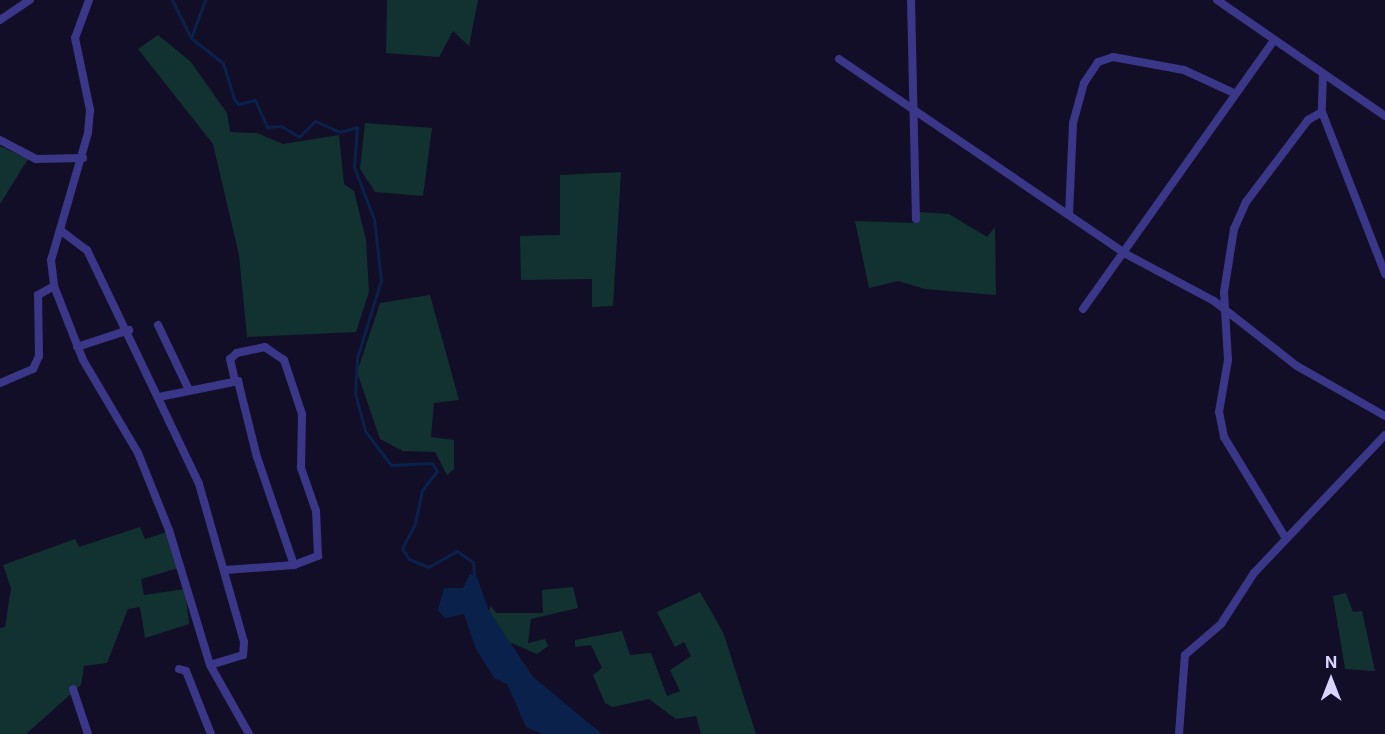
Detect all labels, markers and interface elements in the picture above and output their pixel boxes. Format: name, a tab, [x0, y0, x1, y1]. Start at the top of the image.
north arrow	[1301, 650, 1361, 710]
text: N	[1325, 652, 1337, 672]

